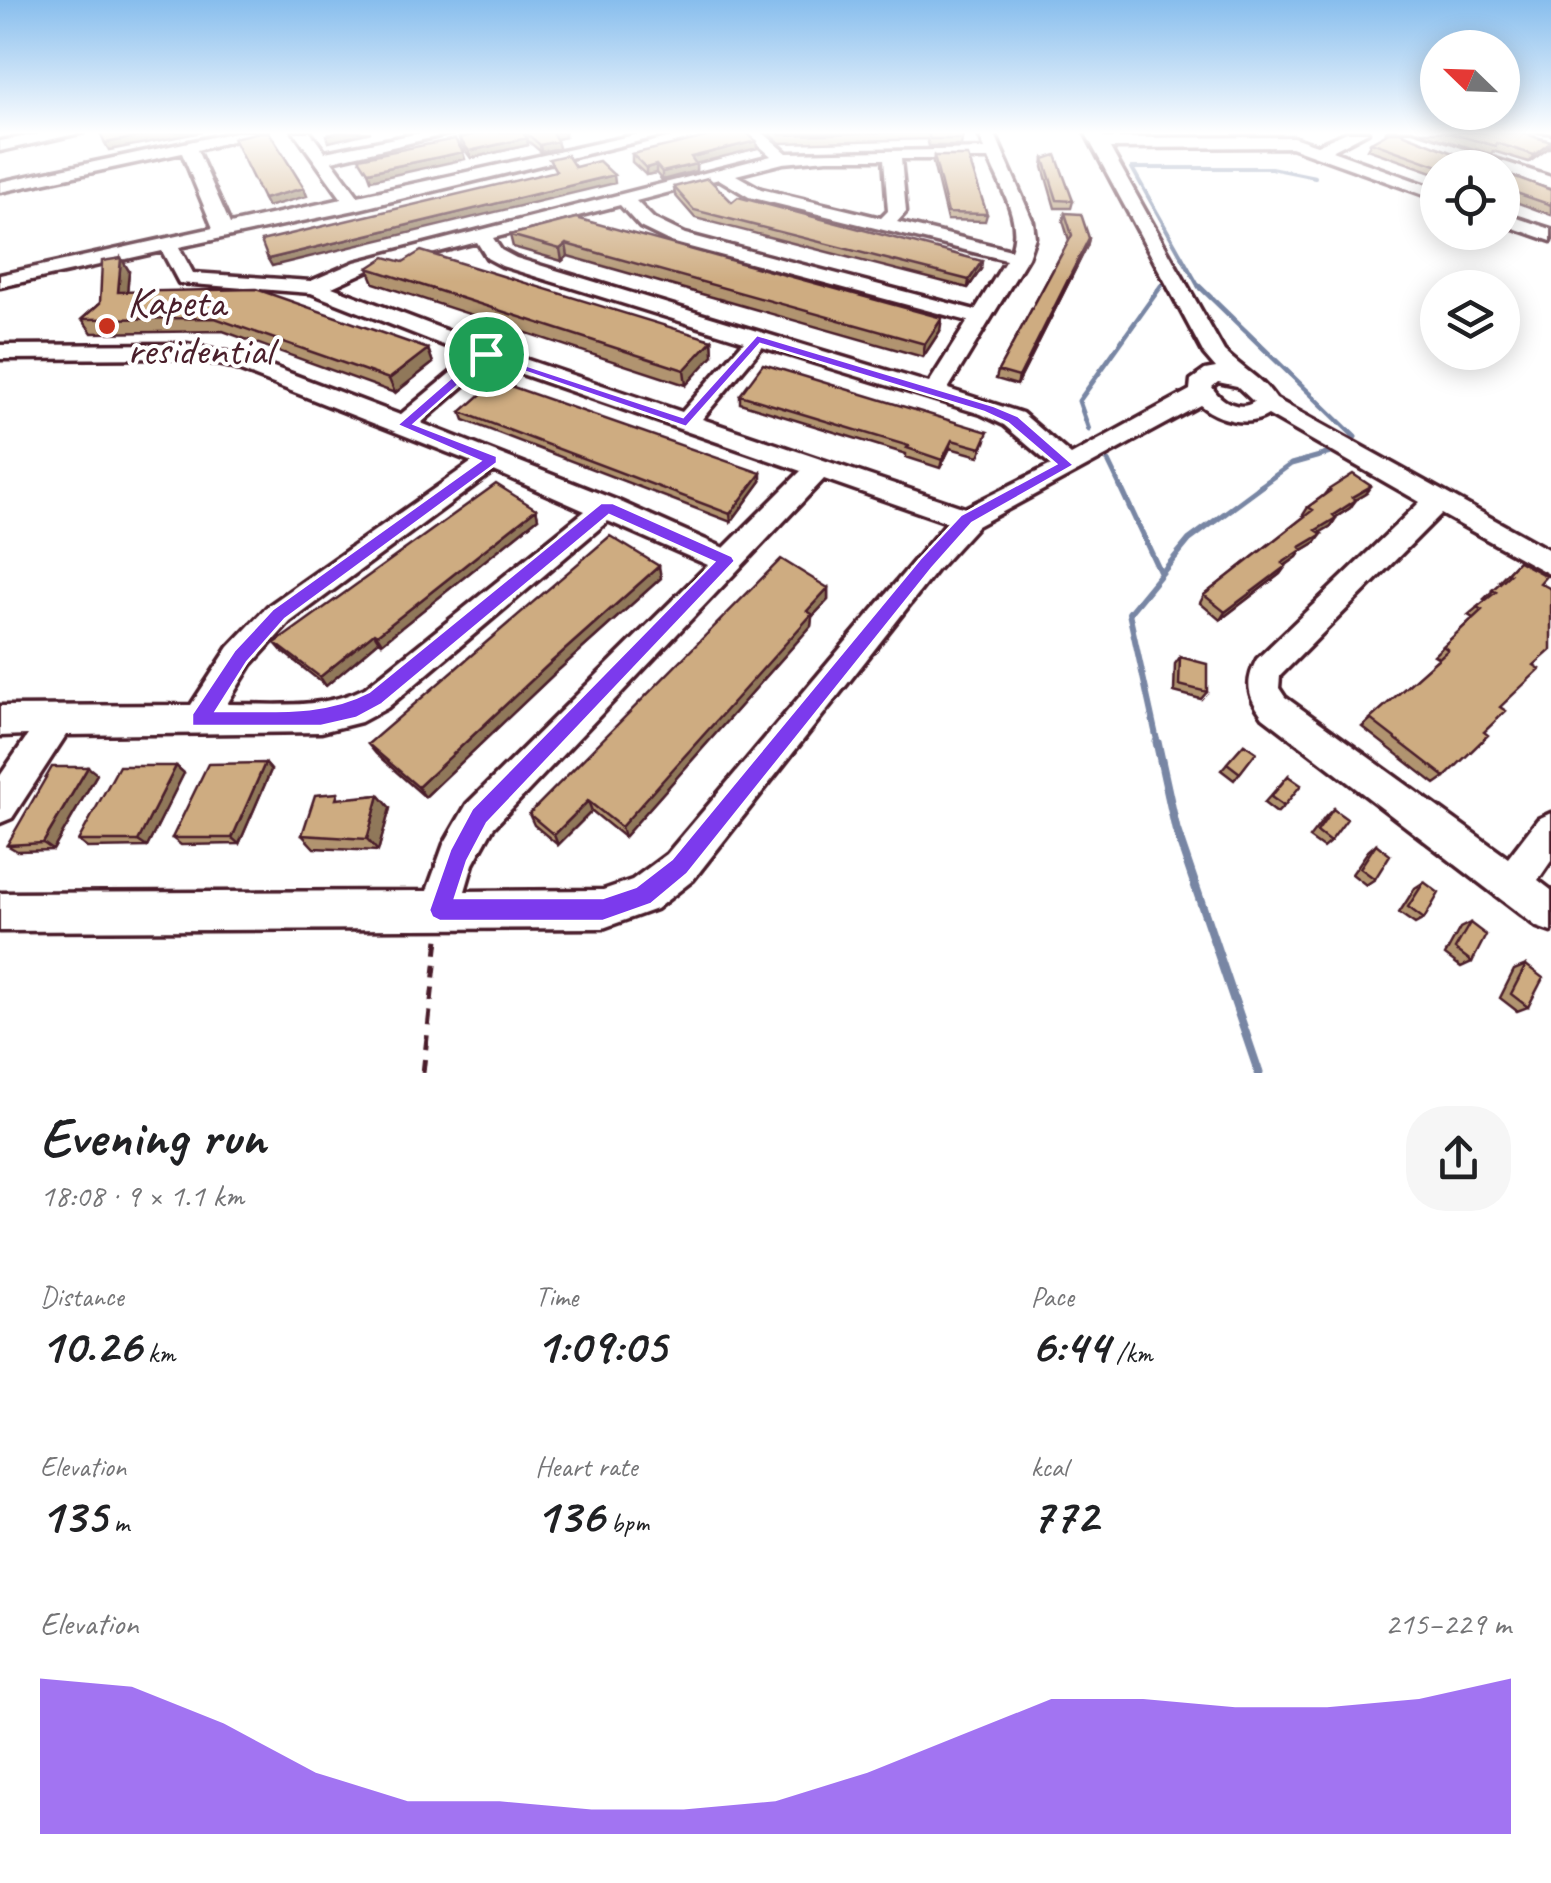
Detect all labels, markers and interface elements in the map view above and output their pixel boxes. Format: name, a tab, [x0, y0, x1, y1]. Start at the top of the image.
north arrow	[1420, 30, 1520, 130]
map controls	[1420, 30, 1520, 370]
button: locate	[1420, 150, 1520, 250]
button: layers	[1420, 270, 1520, 370]
place label: Kapeta residential	[127, 276, 280, 377]
pin	[444, 312, 529, 397]
marker: Kapeta residential	[96, 315, 118, 337]
icon: arrive	[459, 327, 514, 382]
text: Evening run	[40, 1102, 265, 1172]
button: share	[1406, 1106, 1511, 1211]
text: 18:08 · 9 × 1.1 km	[40, 1175, 244, 1216]
text: Distance	[40, 1279, 124, 1314]
text: Time	[535, 1279, 578, 1314]
text: Pace	[1031, 1279, 1074, 1314]
text: 10.26	[40, 1314, 141, 1377]
text: 1:09:05	[535, 1314, 666, 1377]
text: 6:44	[1031, 1314, 1109, 1377]
text: km	[141, 1335, 175, 1370]
text: /km	[1109, 1335, 1152, 1370]
text: Elevation	[40, 1449, 126, 1484]
text: Heart rate	[535, 1449, 637, 1484]
text: kcal	[1031, 1449, 1068, 1484]
text: 135	[40, 1484, 107, 1547]
text: 136	[535, 1484, 604, 1547]
text: 772	[1031, 1484, 1098, 1547]
text: m	[107, 1505, 129, 1540]
text: bpm	[604, 1505, 649, 1540]
text: Elevation	[40, 1603, 138, 1644]
text: 215–229 m	[1385, 1603, 1511, 1644]

